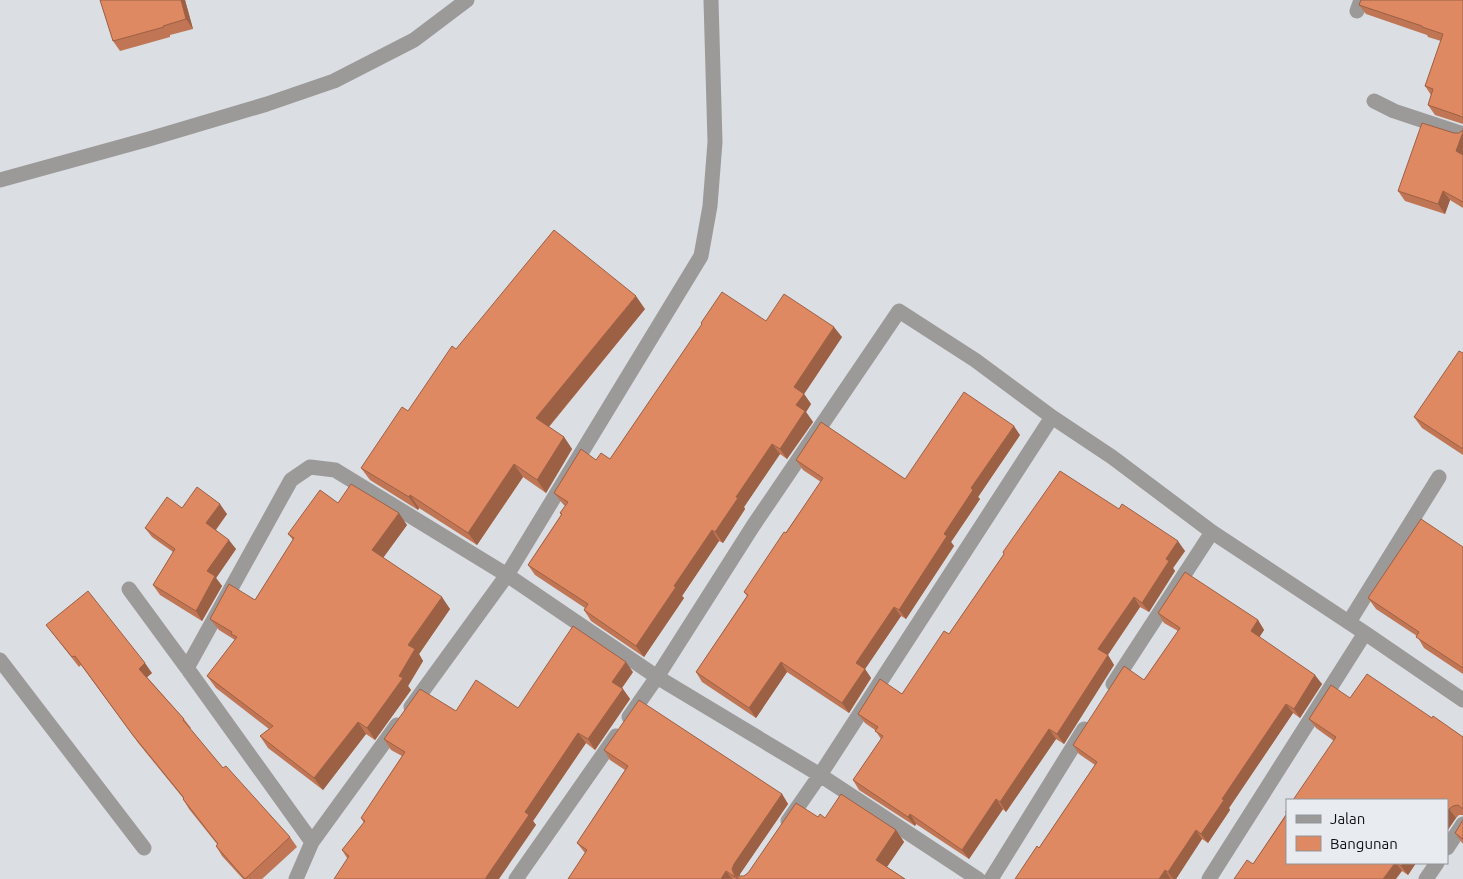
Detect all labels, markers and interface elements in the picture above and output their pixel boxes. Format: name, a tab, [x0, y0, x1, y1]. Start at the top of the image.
legend	[1286, 799, 1448, 864]
text: Jalan	[1330, 810, 1365, 827]
text: Bangunan	[1330, 835, 1398, 852]

